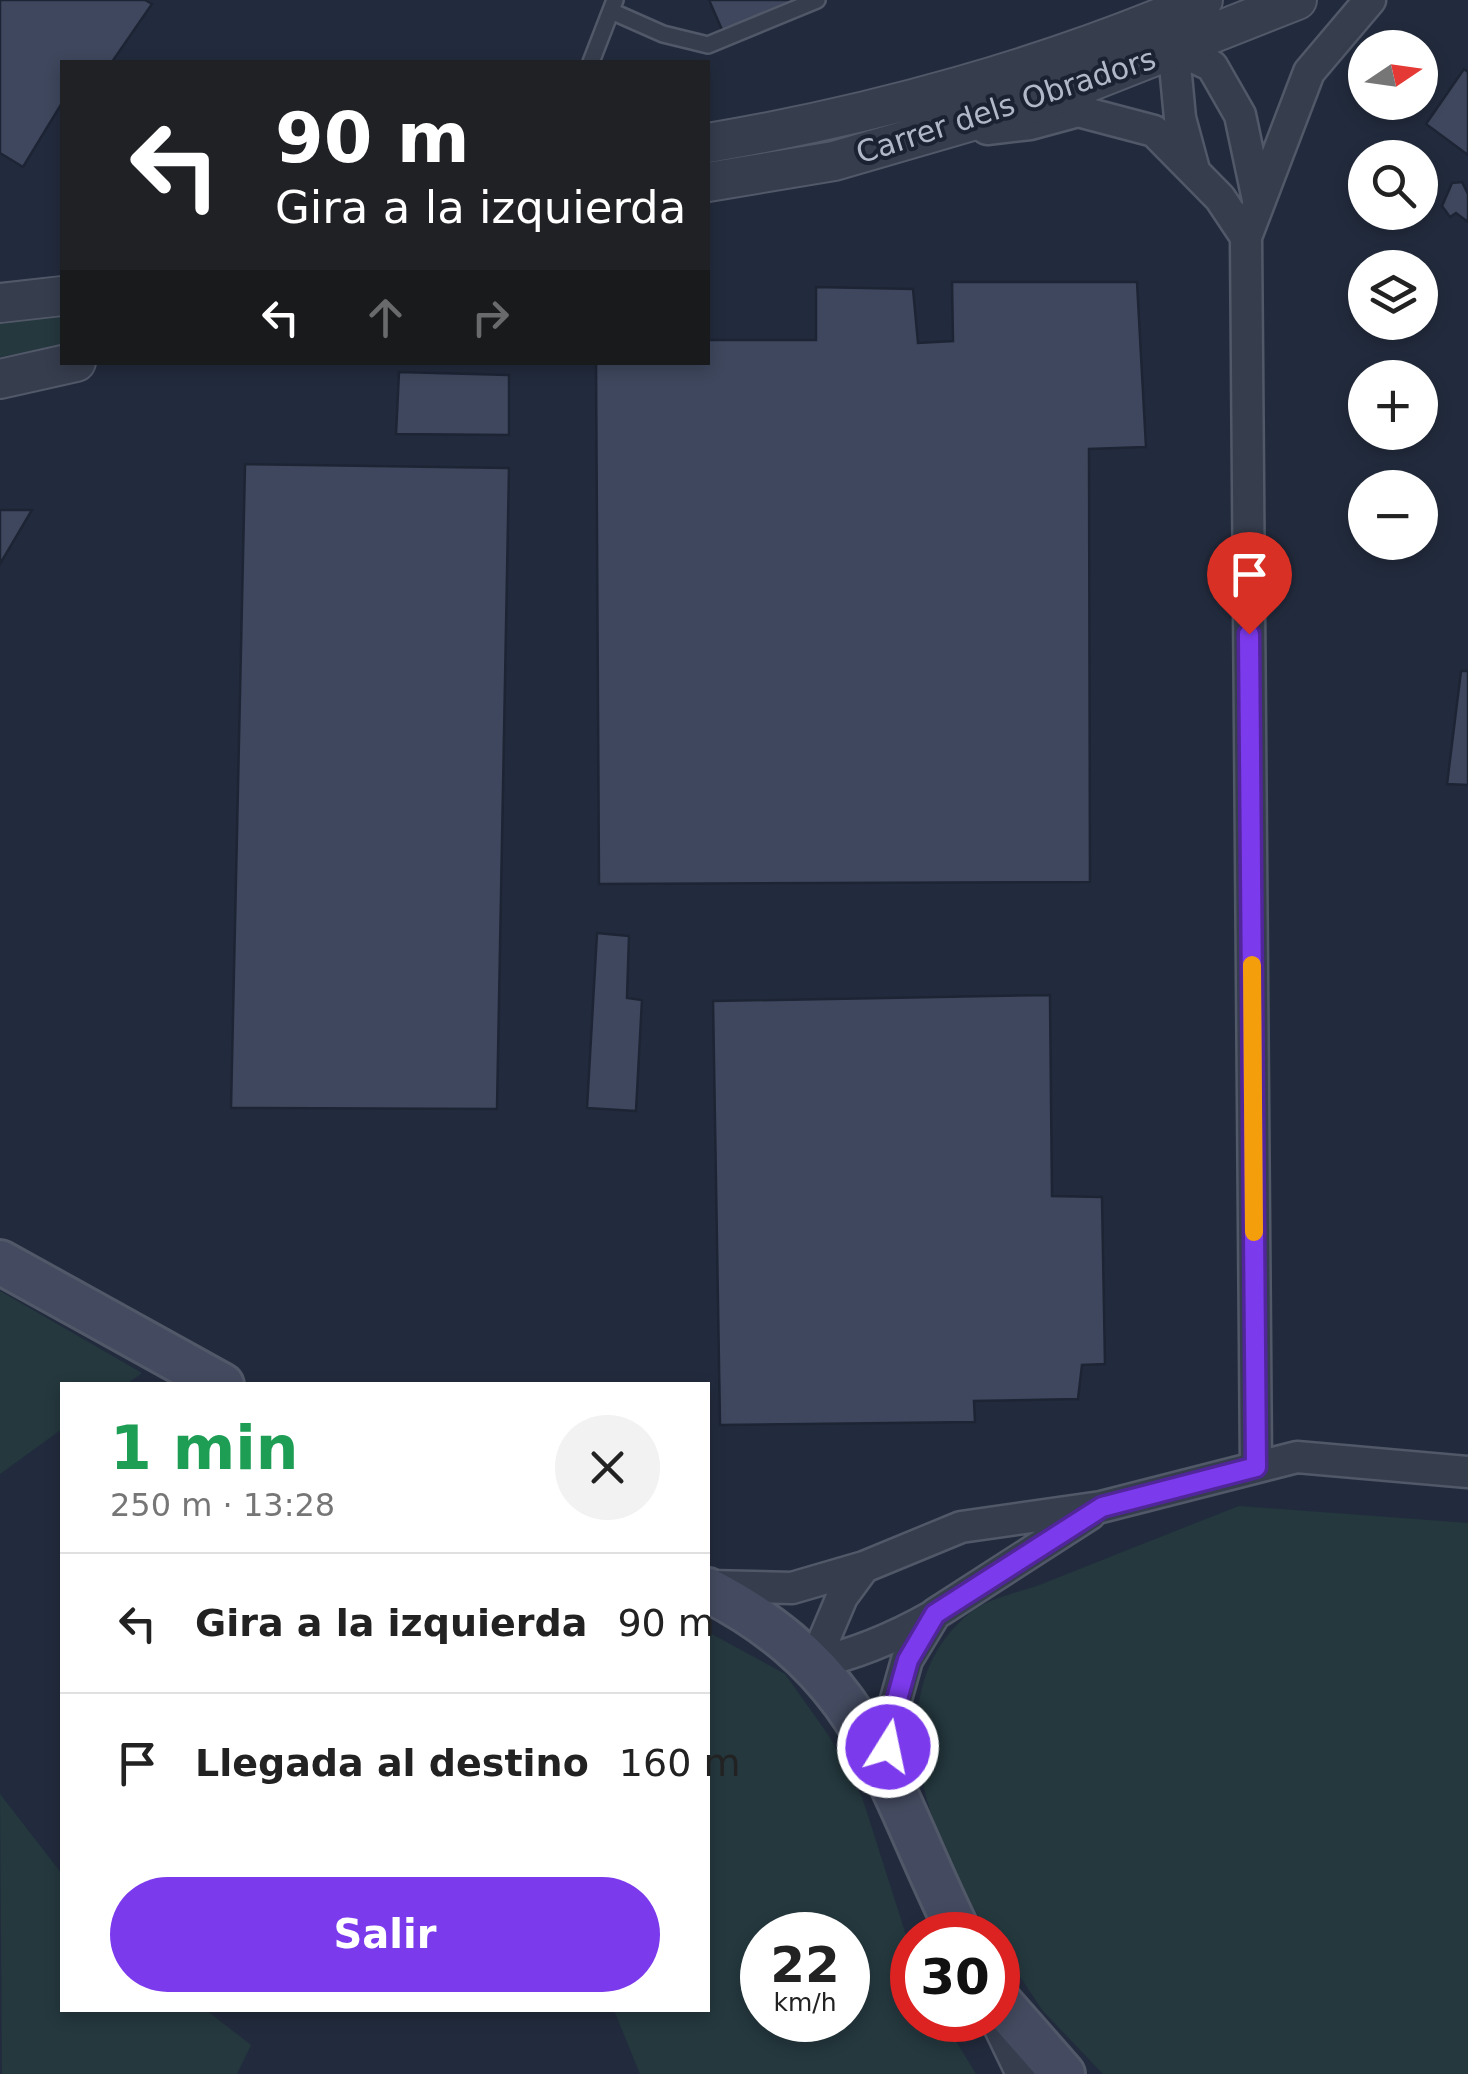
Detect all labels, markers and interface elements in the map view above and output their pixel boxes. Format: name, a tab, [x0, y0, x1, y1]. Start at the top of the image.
north arrow	[1348, 30, 1438, 120]
map controls	[1348, 30, 1438, 560]
street label: Carrer dels Obradors	[852, 41, 1160, 171]
text: 90 m	[275, 97, 470, 179]
icon: left	[110, 100, 240, 230]
button: search	[1348, 140, 1438, 230]
text: Gira a la izquierda	[275, 181, 686, 234]
button: layers	[1348, 250, 1438, 340]
icon: left	[253, 290, 308, 345]
icon: ahead	[358, 290, 413, 345]
icon: right	[463, 290, 518, 345]
button: +	[1348, 360, 1438, 450]
button: −	[1348, 470, 1438, 560]
pin	[1207, 532, 1292, 635]
icon: arrive	[1222, 547, 1277, 602]
text: 1 min	[110, 1413, 298, 1483]
button: close	[555, 1415, 660, 1520]
text: 250 m · 13:28	[110, 1486, 335, 1524]
icon: left	[110, 1596, 165, 1651]
text: Gira a la izquierda	[195, 1601, 587, 1645]
text: 90 m	[617, 1601, 715, 1645]
position arrow	[836, 1695, 940, 1799]
icon: arrive	[110, 1736, 165, 1791]
text: Llegada al destino	[195, 1741, 589, 1785]
text: 160 m	[619, 1741, 740, 1785]
button: Salir	[110, 1877, 660, 1992]
speed limit sign: 30	[890, 1912, 1020, 2042]
text: 22	[770, 1936, 840, 1994]
text: km/h	[773, 1988, 837, 2017]

